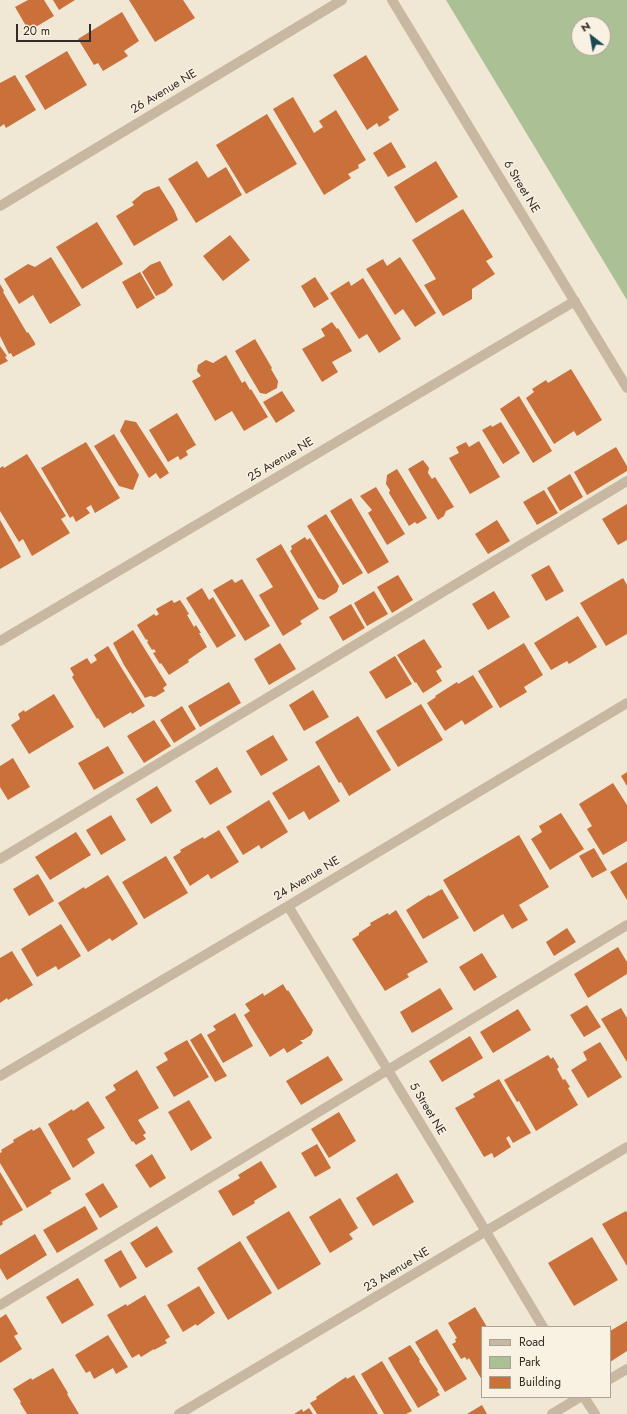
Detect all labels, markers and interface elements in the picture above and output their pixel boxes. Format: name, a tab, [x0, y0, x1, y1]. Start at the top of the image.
scale bar	[18, 16, 93, 42]
north arrow	[571, 16, 611, 56]
text: N	[577, 17, 593, 36]
text: 20 m	[23, 22, 50, 40]
street label: 26 Avenue NE	[128, 67, 200, 117]
street label: 6 Street NE	[500, 158, 542, 216]
street label: 25 Avenue NE	[246, 435, 316, 485]
street label: 24 Avenue NE	[271, 854, 343, 904]
street label: 5 Street NE	[406, 1080, 448, 1138]
street label: 23 Avenue NE	[362, 1245, 432, 1295]
legend	[481, 1326, 611, 1398]
text: Road	[519, 1333, 545, 1351]
text: Park	[519, 1353, 540, 1371]
text: Building	[519, 1373, 561, 1391]

